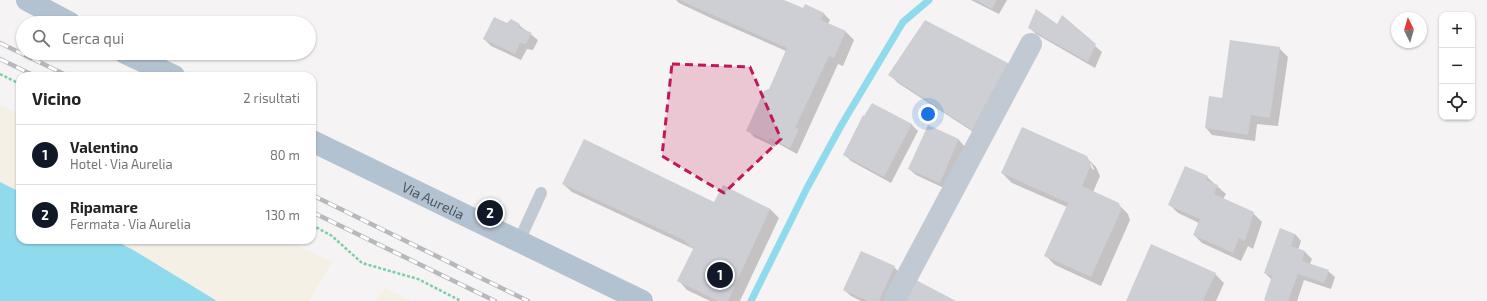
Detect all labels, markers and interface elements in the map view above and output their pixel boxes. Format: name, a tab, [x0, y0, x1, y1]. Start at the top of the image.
north arrow	[1391, 12, 1427, 48]
map controls	[1439, 12, 1475, 120]
button: +	[1439, 12, 1475, 48]
search box	[16, 16, 316, 60]
icon: search	[30, 27, 52, 49]
text: Cerca qui	[62, 29, 124, 47]
button: −	[1439, 48, 1475, 84]
button: locate	[1439, 84, 1475, 120]
text: Vicino	[32, 88, 81, 108]
text: 2 risultati	[243, 90, 300, 106]
your location	[918, 104, 938, 124]
text: Valentino	[70, 138, 138, 156]
text: 1	[42, 147, 48, 163]
text: 80 m	[270, 147, 300, 163]
text: Hotel · Via Aurelia	[70, 156, 173, 172]
street label: Via Aurelia	[399, 178, 468, 222]
text: Ripamare	[70, 198, 138, 216]
pin: 2	[477, 198, 503, 228]
text: 2	[41, 207, 49, 223]
text: 130 m	[265, 207, 300, 223]
text: Fermata · Via Aurelia	[70, 216, 191, 232]
pin: 1	[707, 260, 733, 290]

